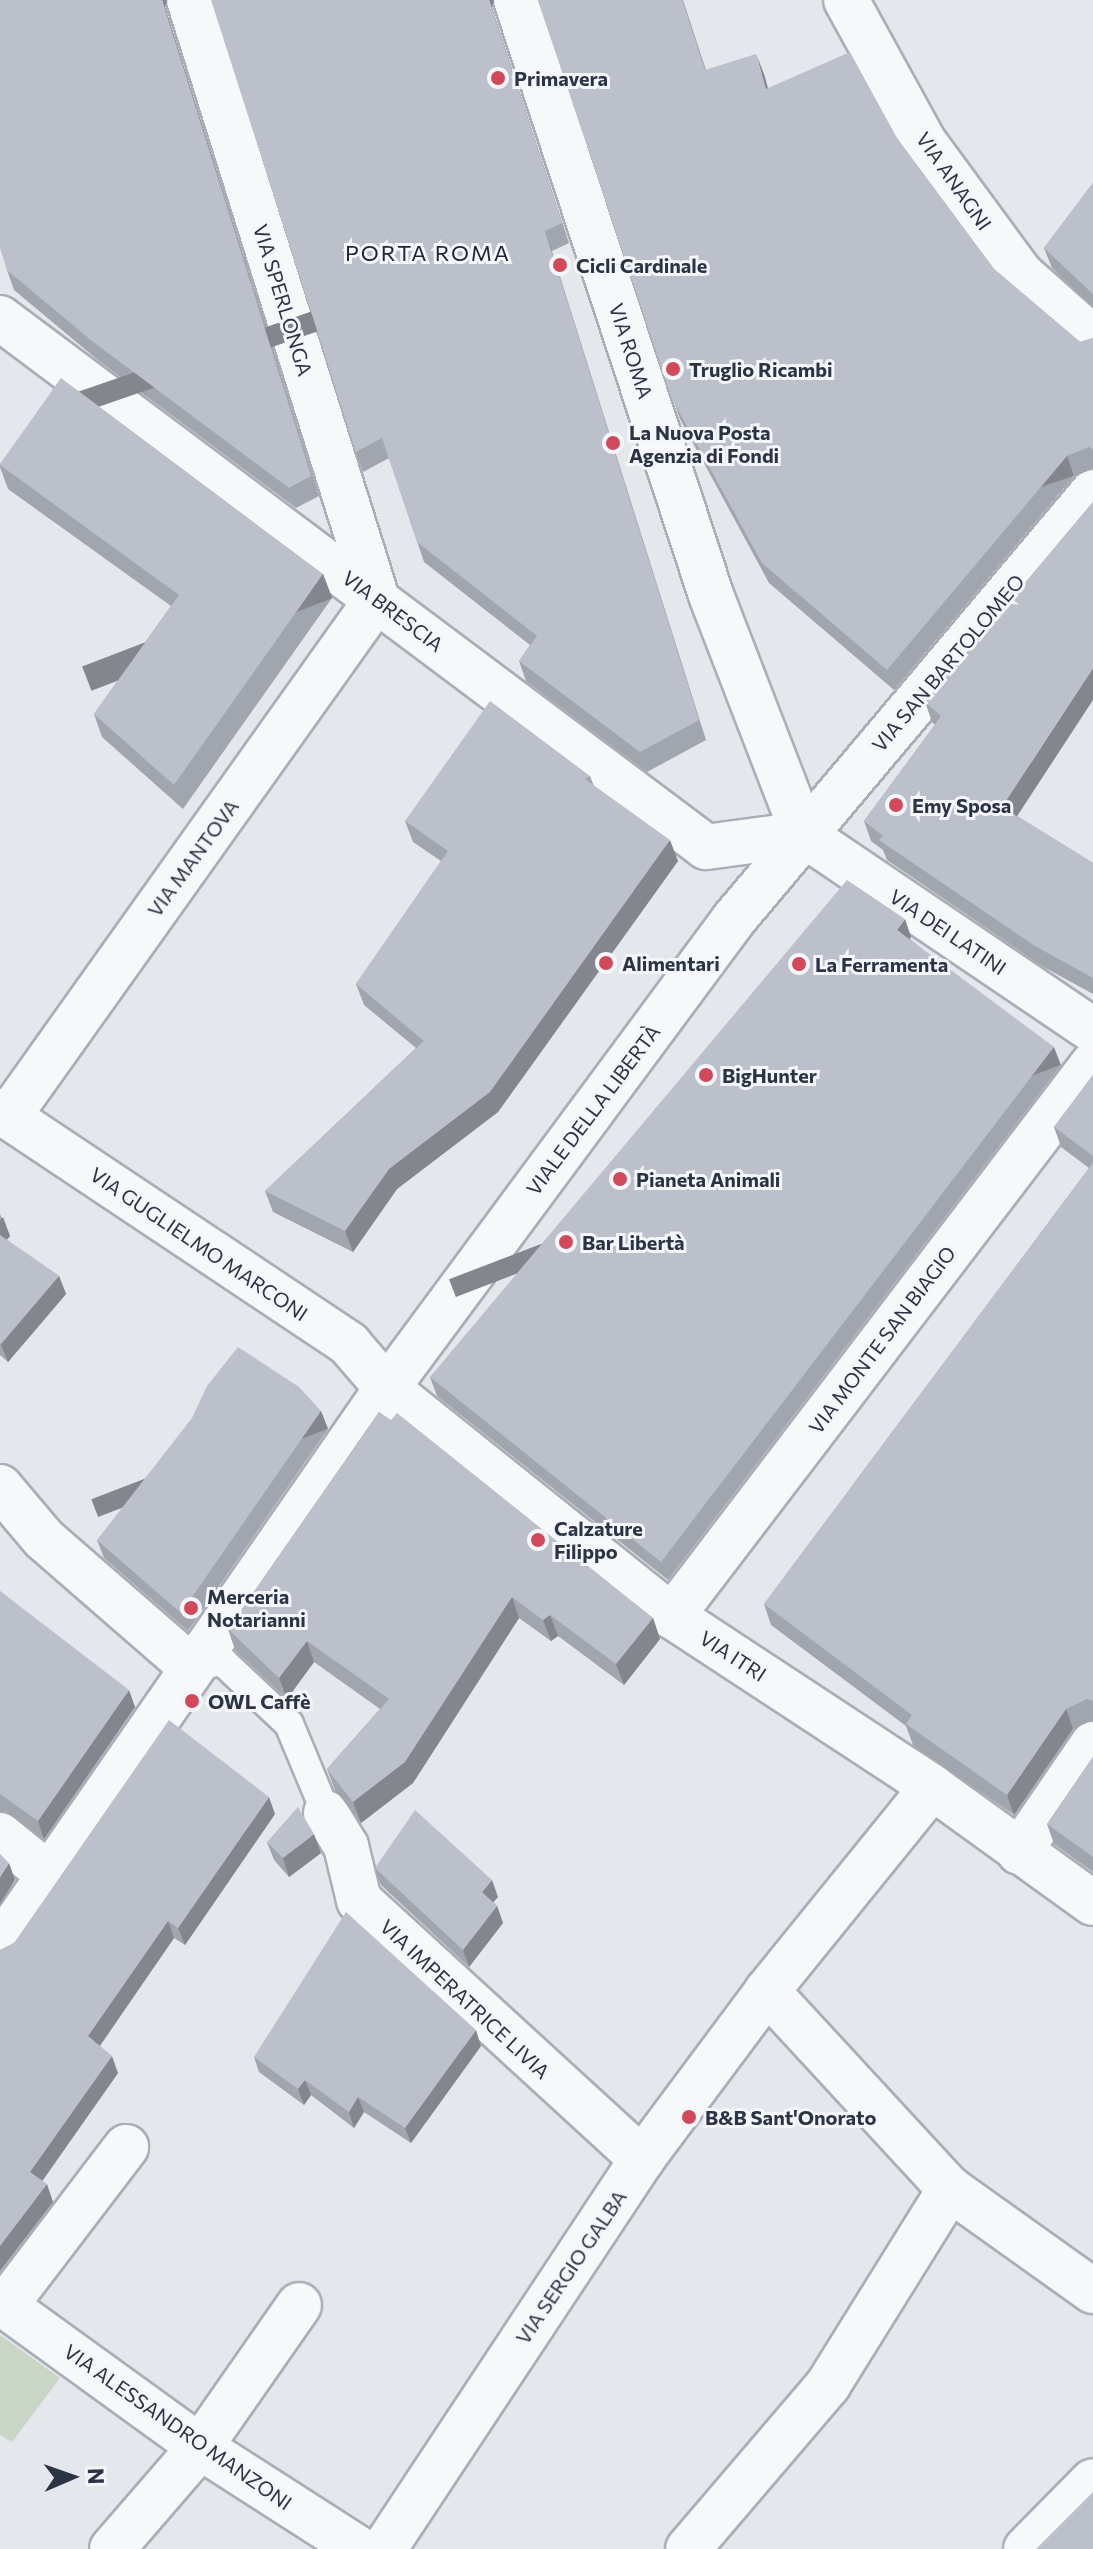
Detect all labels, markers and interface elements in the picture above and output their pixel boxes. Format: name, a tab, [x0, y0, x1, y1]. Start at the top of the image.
place label: Primavera	[514, 66, 608, 90]
marker: Primavera	[489, 69, 507, 87]
street label: VIA ANAGNI	[911, 127, 997, 235]
street label: VIA SPERLONGA	[249, 221, 317, 379]
district label: PORTA ROMA	[345, 240, 511, 266]
place label: Cicli Cardinale	[576, 253, 707, 277]
marker: Cicli Cardinale	[551, 256, 569, 274]
street label: VIA ROMA	[604, 300, 658, 402]
place label: Truglio Ricambi	[689, 357, 833, 381]
marker: Truglio Ricambi	[664, 360, 682, 378]
place label: La Nuova Posta Agenzia di Fondi	[629, 420, 779, 467]
marker: La Nuova Posta Agenzia di Fondi	[604, 434, 622, 452]
street label: VIA BRESCIA	[338, 565, 448, 657]
street label: VIA SAN BARTOLOMEO	[867, 569, 1029, 757]
place label: Emy Sposa	[912, 793, 1011, 817]
street label: VIA MANTOVA	[142, 795, 244, 921]
marker: Emy Sposa	[887, 796, 905, 814]
street label: VIA DEI LATINI	[885, 884, 1011, 980]
place label: Alimentari	[622, 951, 720, 975]
place label: La Ferramenta	[815, 952, 948, 976]
marker: Alimentari	[597, 954, 615, 972]
marker: La Ferramenta	[790, 955, 808, 973]
street label: VIALE DELLA LIBERTÀ	[521, 1020, 665, 1200]
place label: BigHunter	[722, 1063, 817, 1087]
marker: BigHunter	[697, 1066, 715, 1084]
street label: VIA GUGLIELMO MARCONI	[86, 1162, 312, 1326]
place label: Pianeta Animali	[636, 1167, 780, 1191]
marker: Pianeta Animali	[611, 1170, 629, 1188]
place label: Bar Libertà	[582, 1230, 685, 1254]
marker: Bar Libertà	[557, 1233, 575, 1251]
street label: VIA MONTE SAN BIAGIO	[804, 1242, 960, 1438]
place label: Calzature Filippo	[554, 1516, 643, 1563]
marker: Calzature Filippo	[529, 1531, 547, 1549]
place label: Merceria Notarianni	[207, 1584, 306, 1631]
marker: Merceria Notarianni	[182, 1599, 200, 1617]
street label: VIA ITRI	[695, 1626, 771, 1686]
place label: OWL Caffè	[208, 1689, 310, 1713]
marker: OWL Caffè	[183, 1692, 201, 1710]
street label: VIA IMPERATRICE LIVIA	[375, 1914, 555, 2084]
place label: B&B Sant'Onorato	[705, 2105, 876, 2129]
marker: B&B Sant'Onorato	[680, 2108, 698, 2126]
street label: VIA SERGIO GALBA	[511, 2185, 631, 2349]
street label: VIA ALESSANDRO MANZONI	[59, 2339, 297, 2515]
north arrow	[32, 2437, 112, 2517]

